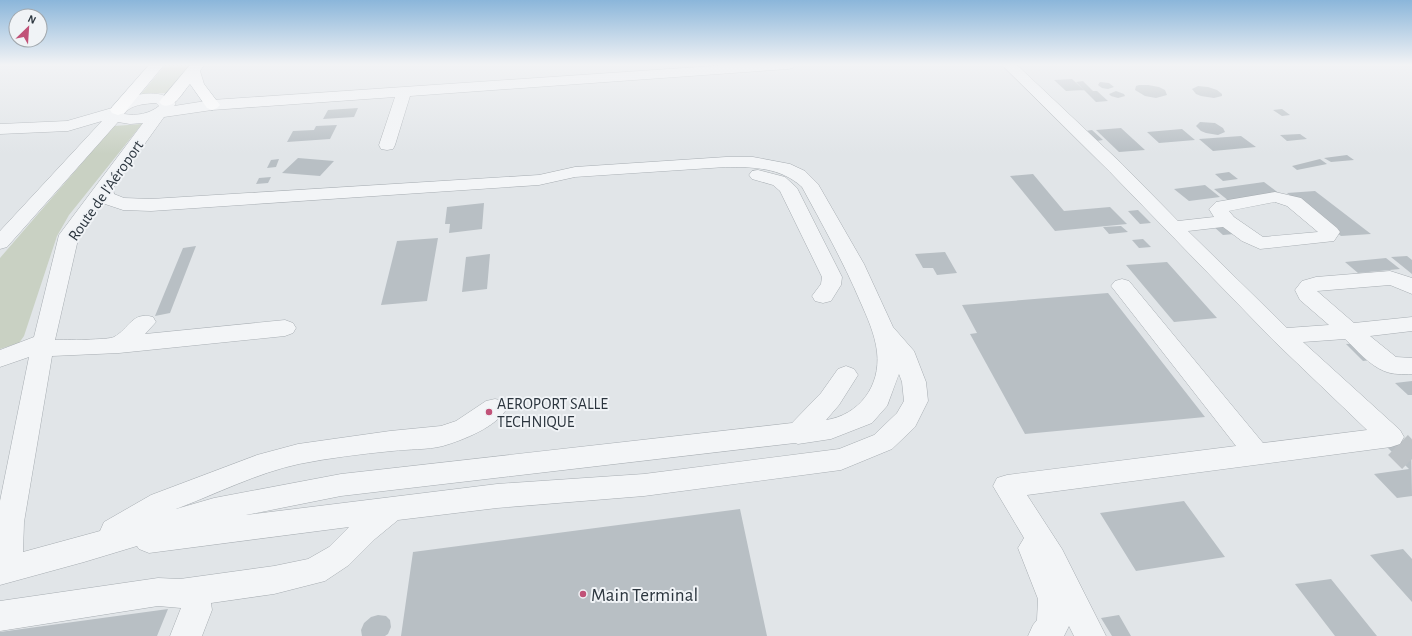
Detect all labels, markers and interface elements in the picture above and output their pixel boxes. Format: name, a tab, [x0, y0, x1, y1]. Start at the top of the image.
north arrow	[8, 8, 48, 48]
text: N	[26, 13, 38, 26]
street label: Route de l'Aéroport	[65, 137, 146, 244]
place label: AEROPORT SALLE TECHNIQUE	[497, 396, 608, 431]
marker: AEROPORT SALLE TECHNIQUE	[484, 407, 494, 417]
place label: Main Terminal	[591, 586, 698, 605]
marker: Main Terminal	[578, 589, 588, 599]

